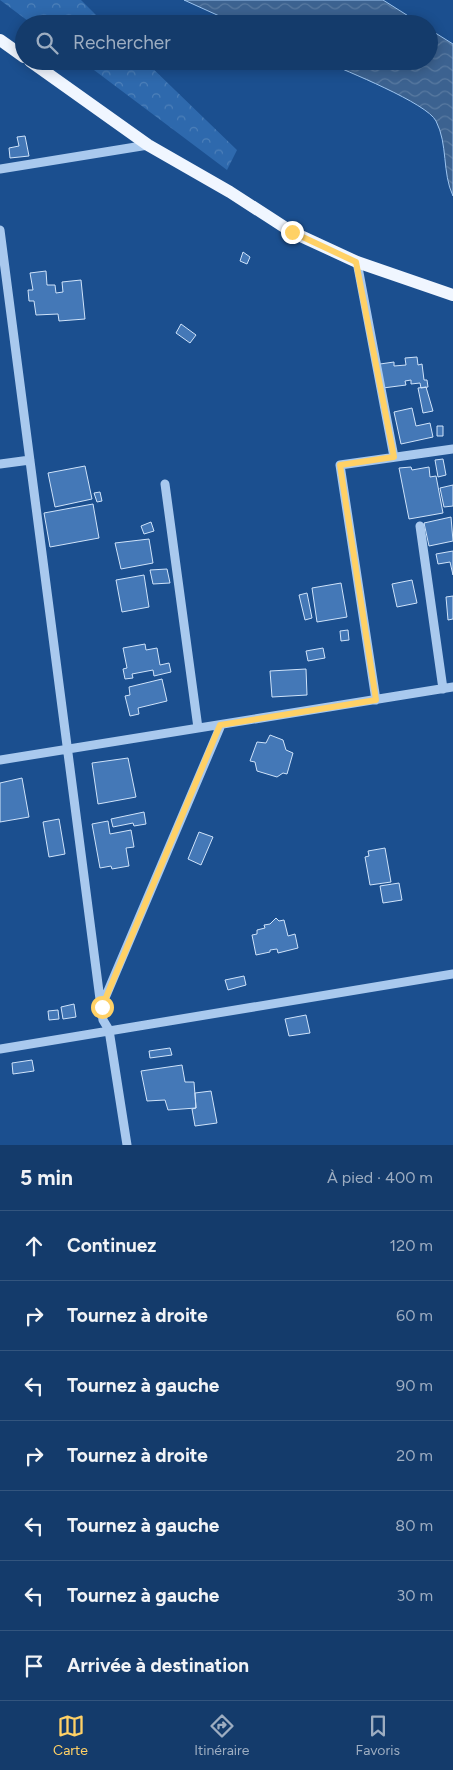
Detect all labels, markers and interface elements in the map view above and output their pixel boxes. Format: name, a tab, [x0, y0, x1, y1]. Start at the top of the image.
search box	[15, 15, 438, 70]
icon: search	[33, 29, 61, 57]
text: Rechercher	[73, 31, 171, 54]
route end	[281, 221, 304, 244]
route start	[91, 996, 114, 1019]
text: 5 min	[20, 1165, 73, 1190]
text: À pied · 400 m	[327, 1168, 433, 1187]
icon: ahead	[20, 1232, 48, 1260]
text: Continuez	[67, 1234, 156, 1257]
text: 120 m	[390, 1236, 433, 1255]
icon: right	[20, 1302, 48, 1330]
text: Tournez à droite	[67, 1304, 208, 1327]
text: 60 m	[396, 1306, 433, 1325]
icon: left	[20, 1372, 48, 1400]
text: Tournez à gauche	[67, 1374, 219, 1397]
text: 90 m	[396, 1376, 433, 1395]
icon: right	[20, 1442, 48, 1470]
text: Tournez à droite	[67, 1444, 208, 1467]
text: 20 m	[396, 1446, 433, 1465]
icon: left	[20, 1512, 48, 1540]
text: Tournez à gauche	[67, 1514, 219, 1537]
text: 80 m	[395, 1516, 433, 1535]
icon: left	[20, 1582, 48, 1610]
text: Tournez à gauche	[67, 1584, 219, 1607]
text: 30 m	[396, 1586, 433, 1605]
icon: arrive	[20, 1652, 48, 1680]
text: Arrivée à destination	[67, 1654, 249, 1677]
tab: Carte	[53, 1712, 88, 1759]
tab: Itinéraire	[194, 1712, 249, 1759]
tab: Favoris	[356, 1712, 400, 1759]

